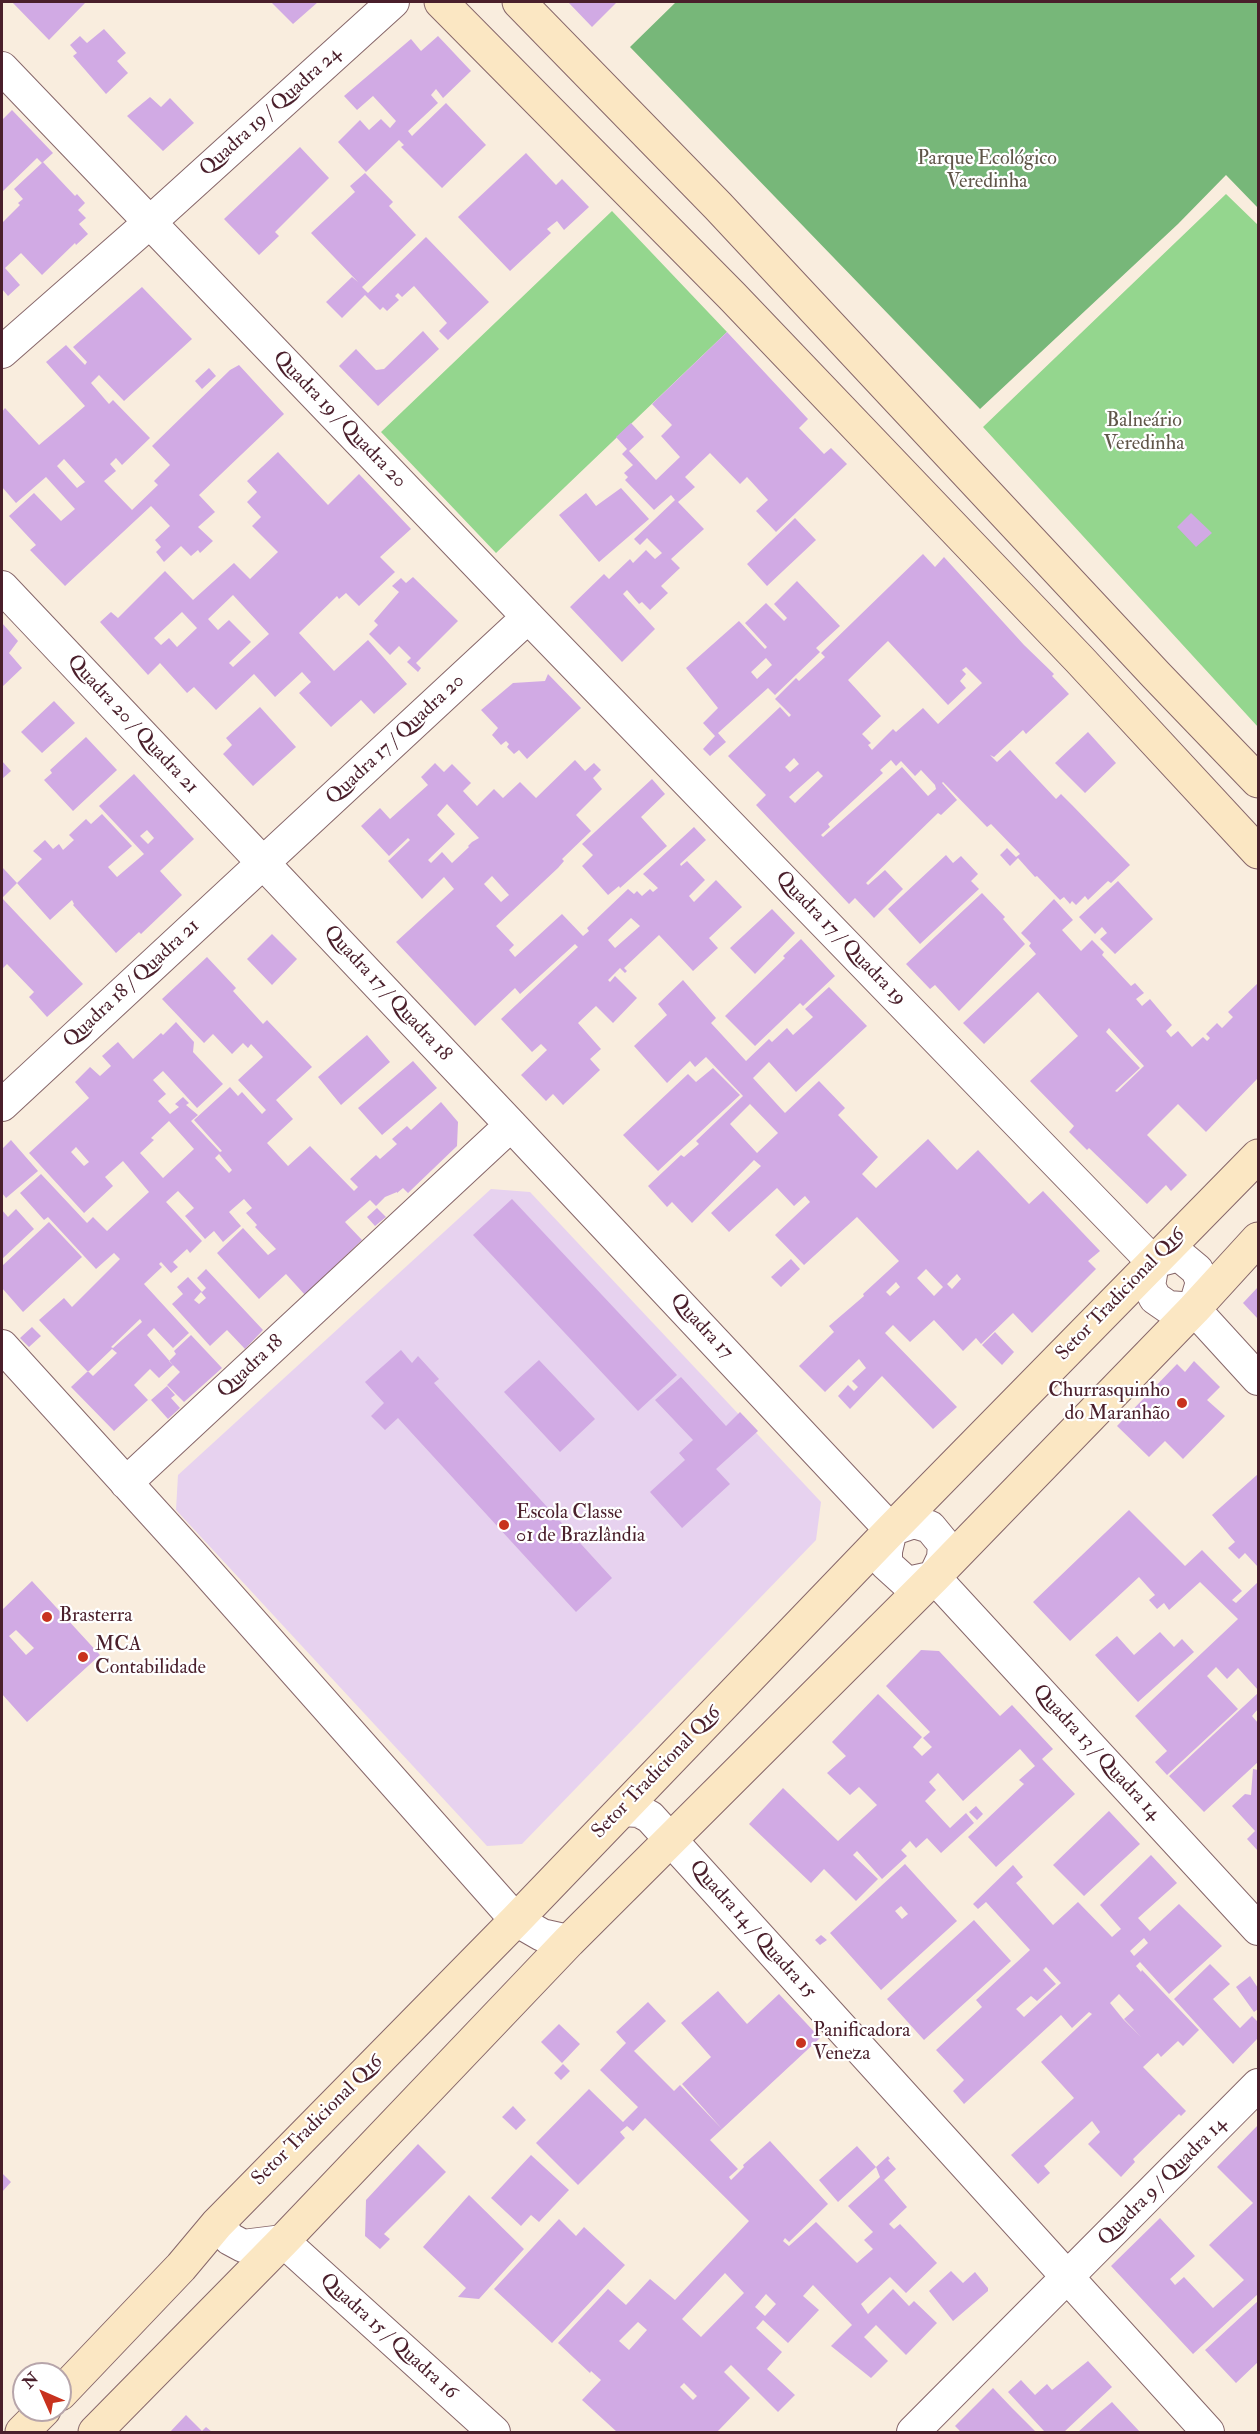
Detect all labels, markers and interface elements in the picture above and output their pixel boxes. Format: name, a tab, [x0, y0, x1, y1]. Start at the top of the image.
street label: Quadra 19 / Quadra 24	[195, 42, 347, 182]
park label: Parque Ecológico Veredinha	[917, 148, 1057, 195]
street label: Quadra 19 / Quadra 20	[267, 346, 411, 494]
park label: Balneário Veredinha	[1104, 410, 1184, 457]
street label: Quadra 20 / Quadra 21	[61, 650, 203, 800]
street label: Quadra 17 / Quadra 20	[322, 670, 470, 810]
street label: Quadra 17 / Quadra 19	[770, 867, 910, 1011]
street label: Quadra 18 / Quadra 21	[59, 915, 205, 1053]
street label: Quadra 17 / Quadra 18	[318, 921, 456, 1067]
street label: Setor Tradicional Q16	[1051, 1224, 1191, 1366]
street label: Quadra 17	[664, 1289, 738, 1365]
street label: Quadra 18	[213, 1330, 289, 1404]
place label: Churrasquinho do Maranhão	[1048, 1380, 1170, 1427]
marker: Churrasquinho do Maranhão	[1175, 1396, 1189, 1410]
place label: Escola Classe 01 de Brazlândia	[516, 1502, 645, 1549]
marker: Escola Classe 01 de Brazlândia	[497, 1518, 511, 1532]
place label: Brasterra	[59, 1605, 132, 1629]
marker: Brasterra	[40, 1610, 54, 1624]
place label: MCA Contabilidade	[95, 1634, 206, 1681]
marker: MCA Contabilidade	[76, 1650, 90, 1664]
street label: Quadra 13 / Quadra 14	[1027, 1680, 1165, 1826]
street label: Setor Tradicional Q16	[587, 1702, 727, 1844]
street label: Quadra 14 / Quadra 15	[684, 1856, 820, 2004]
place label: Panificadora Veneza	[813, 2020, 911, 2067]
marker: Panificadora Veneza	[794, 2036, 808, 2050]
street label: Setor Tradicional Q16	[248, 2051, 388, 2191]
street label: Quadra 9 / Quadra 14	[1094, 2113, 1232, 2251]
street label: Quadra 15 / Quadra 16	[314, 2269, 462, 2405]
north arrow	[12, 2362, 72, 2422]
text: N	[19, 2369, 43, 2393]

